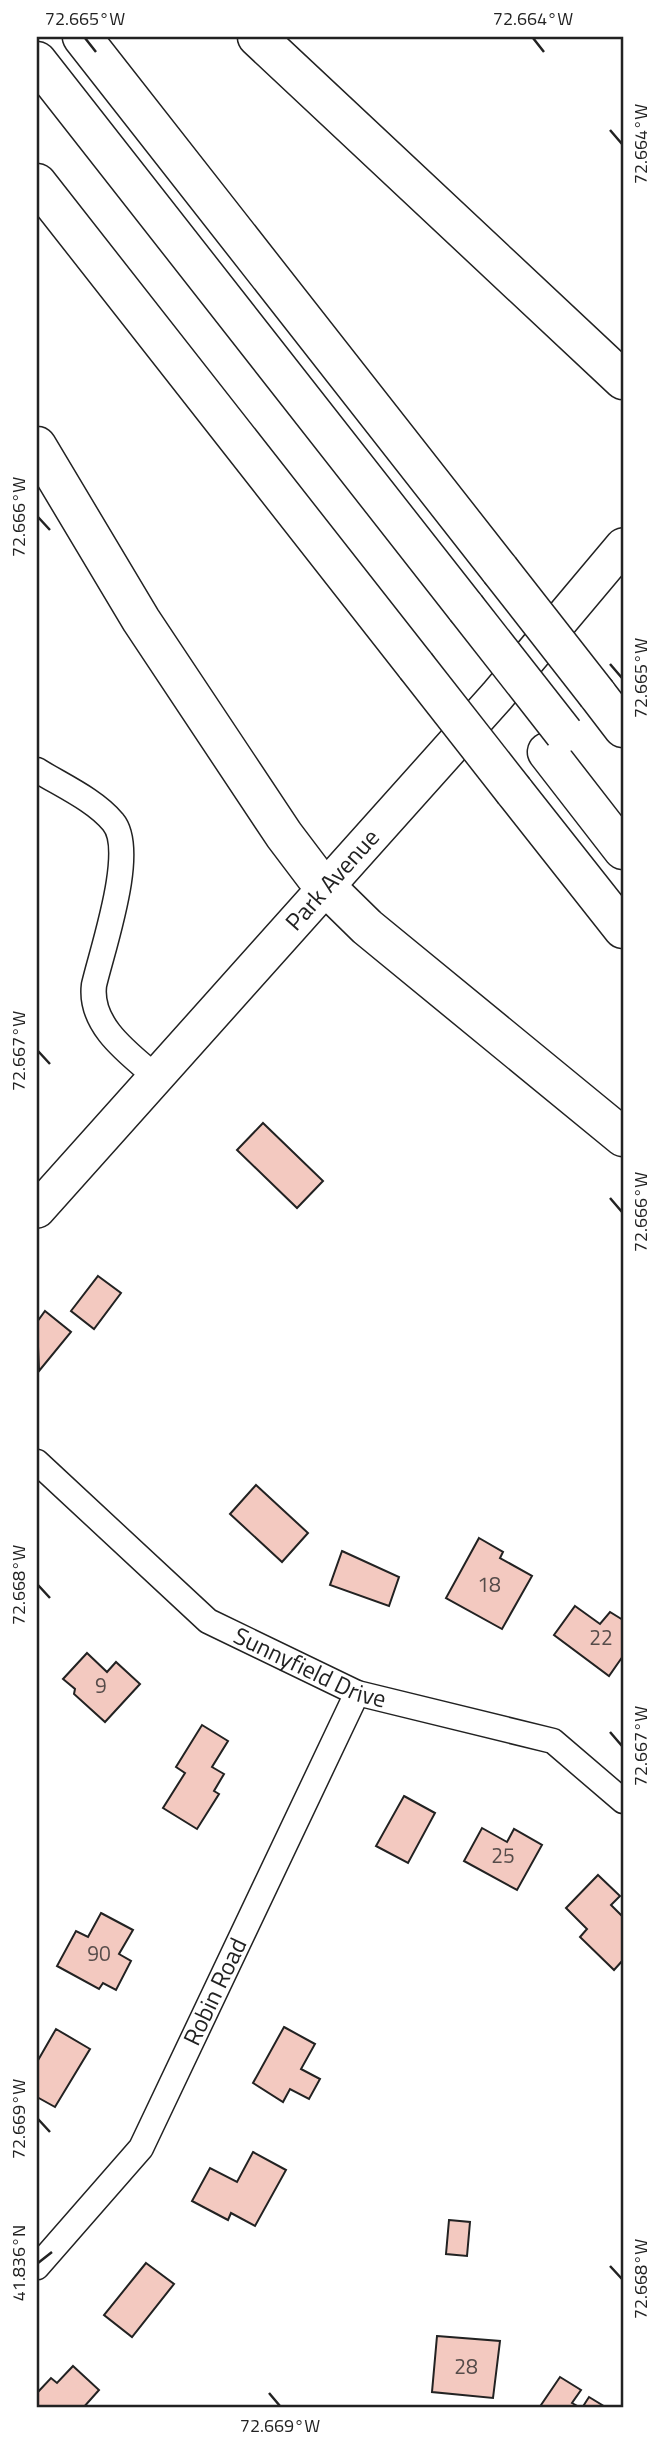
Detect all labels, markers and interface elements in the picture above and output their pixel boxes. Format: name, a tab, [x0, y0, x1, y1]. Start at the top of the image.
text: 72.665°W	[45, 5, 125, 32]
text: 72.664°W	[493, 5, 573, 32]
text: 72.664°W	[627, 104, 654, 184]
text: 72.666°W	[5, 477, 32, 557]
text: 72.665°W	[627, 638, 654, 718]
street label: Park Avenue	[276, 820, 387, 938]
text: 72.667°W	[5, 1011, 32, 1091]
text: 72.666°W	[627, 1172, 654, 1252]
text: 72.668°W	[5, 1545, 32, 1625]
house number: 18	[477, 1568, 501, 1600]
street label: Sunnyfield Drive	[228, 1617, 390, 1716]
house number: 22	[589, 1621, 613, 1653]
house number: 9	[95, 1669, 107, 1701]
text: 72.667°W	[627, 1706, 654, 1786]
house number: 25	[491, 1839, 515, 1871]
street label: Robin Road	[173, 1932, 255, 2051]
house number: 90	[87, 1937, 111, 1969]
text: 72.669°W	[5, 2079, 32, 2159]
text: 41.836°N	[5, 2225, 32, 2301]
text: 72.668°W	[627, 2239, 654, 2319]
house number: 28	[454, 2350, 478, 2382]
text: 72.669°W	[240, 2412, 320, 2439]

